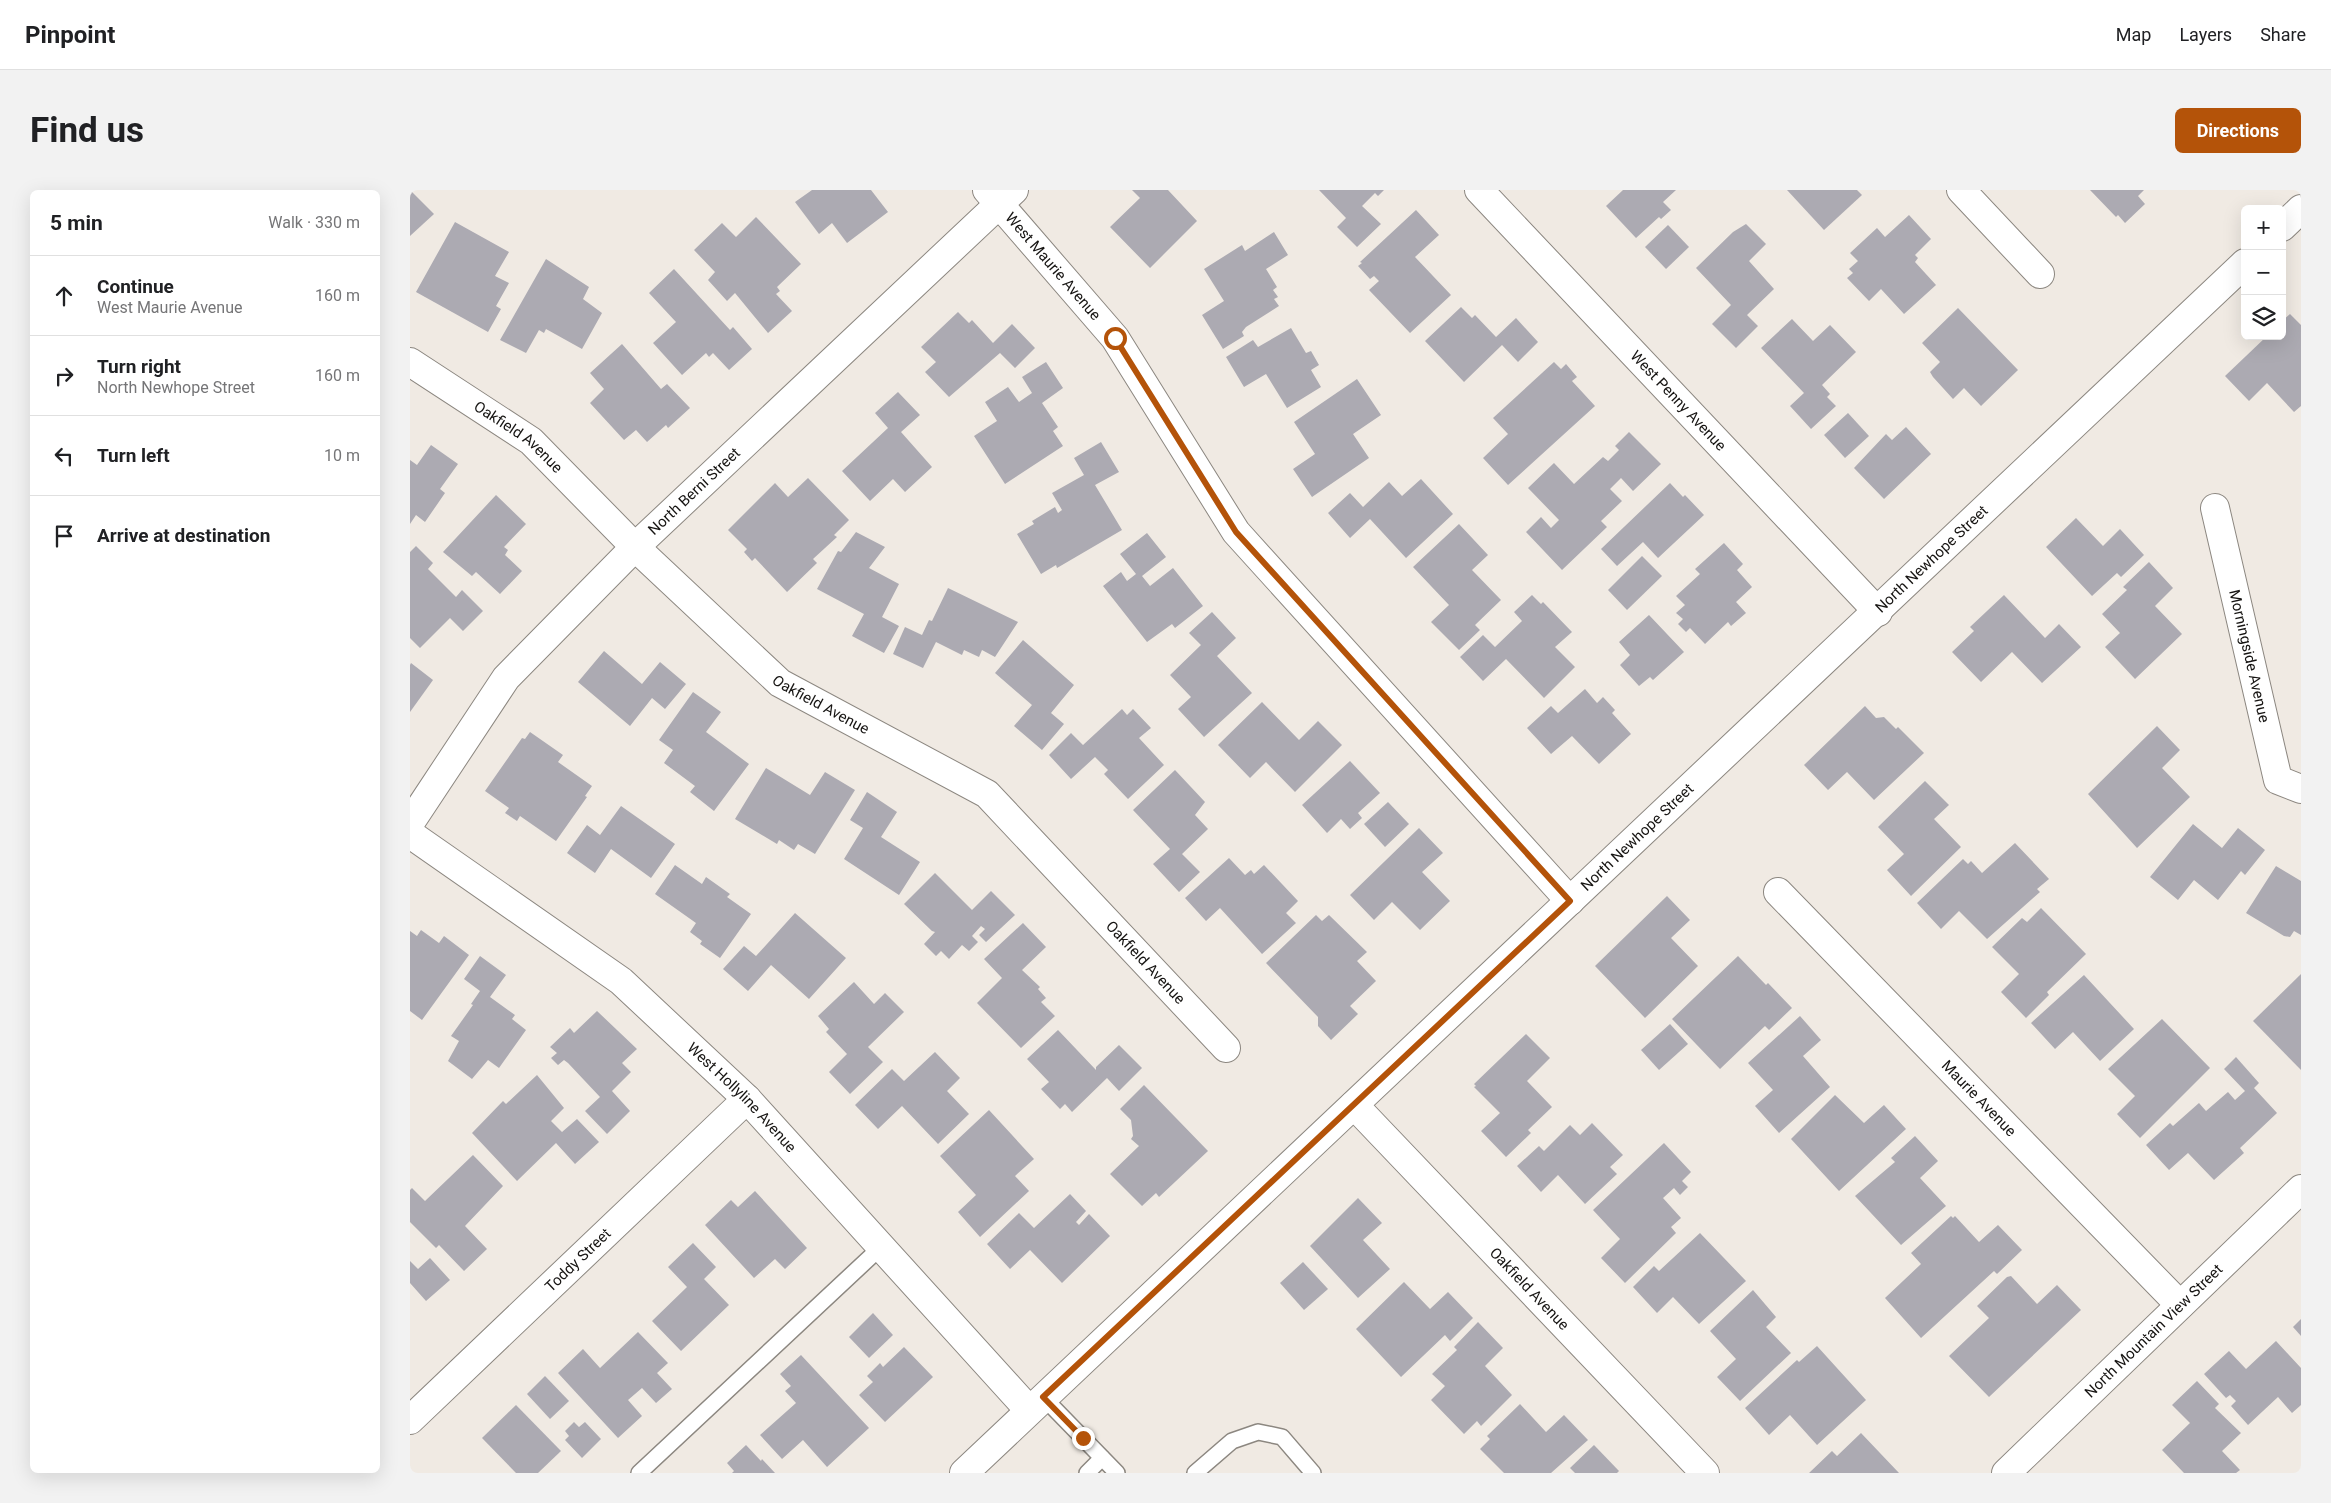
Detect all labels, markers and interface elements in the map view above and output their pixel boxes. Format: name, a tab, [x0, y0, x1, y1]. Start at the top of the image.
text: Pinpoint	[25, 21, 115, 49]
text: Map	[2116, 24, 2151, 45]
text: Layers	[2179, 24, 2232, 45]
text: Share	[2260, 24, 2306, 45]
button: Directions	[2175, 108, 2301, 153]
text: Find us	[30, 110, 144, 151]
map controls	[2241, 205, 2286, 340]
button: +	[2241, 205, 2286, 250]
street label: West Maurie Avenue	[1002, 209, 1105, 324]
text: 5 min	[50, 211, 103, 235]
text: Walk · 330 m	[268, 213, 360, 232]
button: −	[2241, 250, 2286, 295]
text: Continue	[97, 275, 174, 298]
icon: ahead	[50, 282, 78, 310]
text: 160 m	[315, 286, 360, 305]
button: layers	[2241, 295, 2286, 340]
text: West Maurie Avenue	[97, 298, 242, 317]
route start	[1104, 327, 1127, 350]
street label: West Penny Avenue	[1627, 347, 1730, 455]
text: Turn right	[97, 355, 181, 378]
icon: right	[50, 362, 78, 390]
text: 160 m	[315, 366, 360, 385]
text: North Newhope Street	[97, 378, 255, 397]
street label: Oakfield Avenue	[471, 397, 566, 477]
icon: left	[50, 442, 78, 470]
text: Turn left	[97, 444, 170, 467]
street label: North Berni Street	[645, 444, 744, 539]
text: 10 m	[324, 446, 360, 465]
street label: North Newhope Street	[1872, 502, 1992, 616]
icon: arrive	[50, 522, 78, 550]
text: Arrive at destination	[97, 524, 270, 547]
street label: Morningside Avenue	[2225, 588, 2273, 724]
street label: Oakfield Avenue	[768, 671, 872, 738]
street label: North Newhope Street	[1577, 780, 1697, 895]
street label: Oakfield Avenue	[1102, 917, 1189, 1008]
street label: West Hollyline Avenue	[683, 1039, 800, 1156]
street label: Maurie Avenue	[1938, 1057, 2020, 1140]
street label: Toddy Street	[541, 1224, 615, 1296]
street label: Oakfield Avenue	[1486, 1244, 1573, 1334]
street label: North Mountain View Street	[2081, 1260, 2226, 1401]
route end	[1072, 1427, 1095, 1450]

